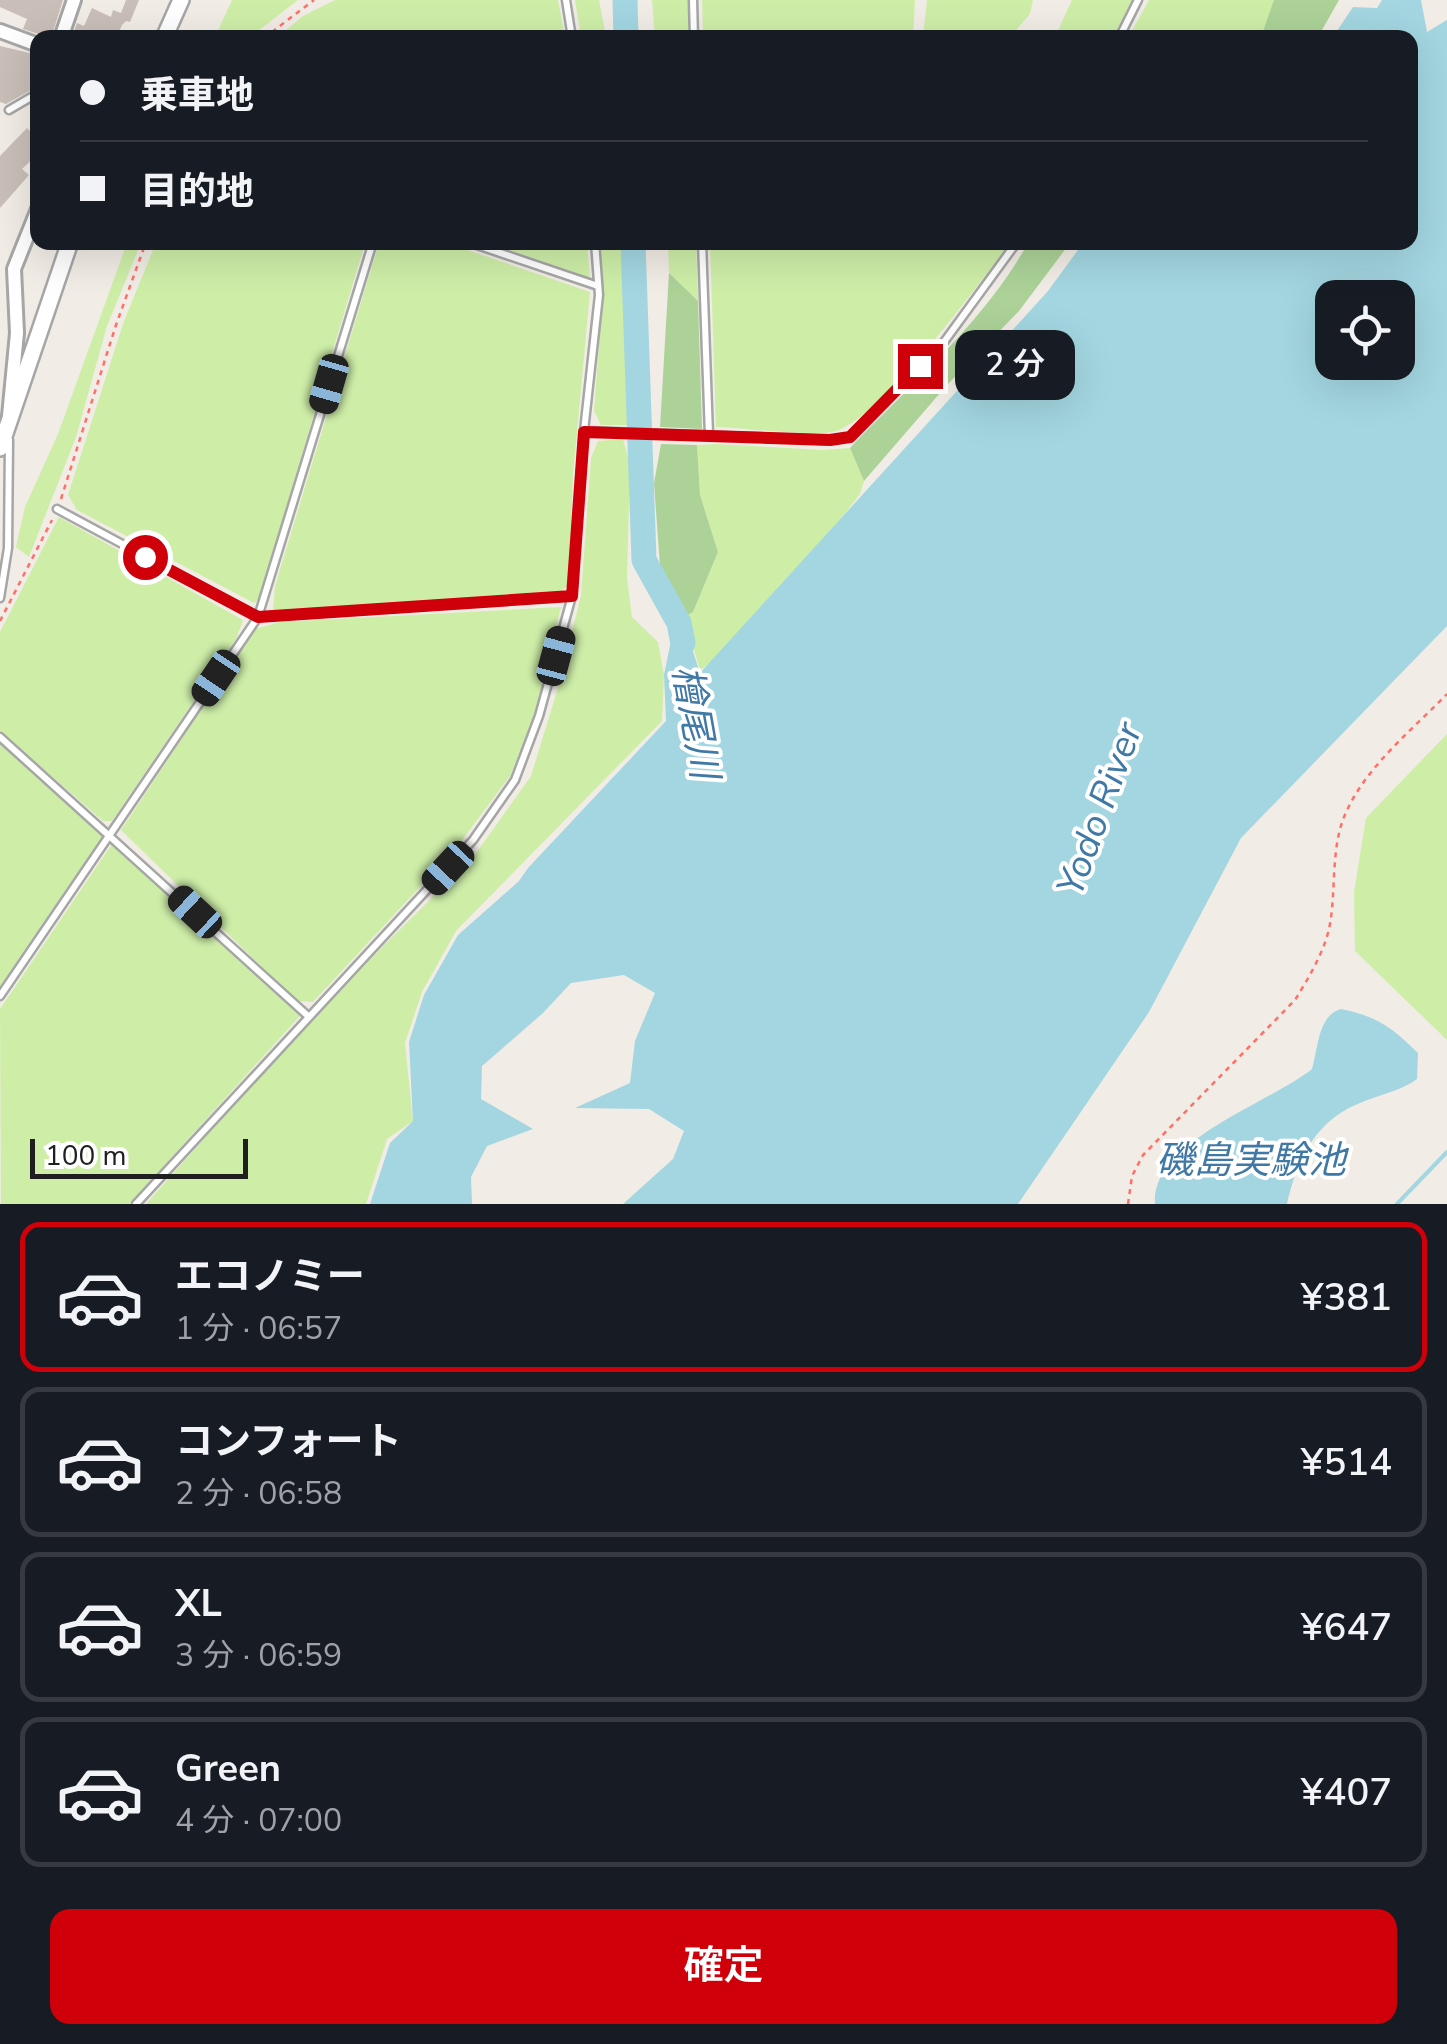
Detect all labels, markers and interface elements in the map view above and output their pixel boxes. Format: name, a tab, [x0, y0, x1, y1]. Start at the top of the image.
text: 乗車地	[140, 70, 254, 121]
text: 目的地	[140, 166, 254, 217]
map controls	[1315, 280, 1415, 380]
button: locate	[1315, 280, 1415, 380]
callout: 2 分	[955, 331, 1075, 401]
text: 2 分	[985, 343, 1045, 386]
route end	[898, 344, 943, 389]
car	[306, 351, 352, 417]
route start	[123, 535, 168, 580]
car	[534, 623, 578, 689]
car	[187, 645, 245, 711]
water label: 檜尾川	[660, 662, 731, 787]
water label: Yodo River	[1045, 714, 1155, 903]
car	[417, 836, 479, 900]
car	[163, 881, 227, 943]
scale bar	[30, 1134, 248, 1178]
water label: 磯島実験池	[1156, 1135, 1350, 1186]
text: 100 m	[45, 1137, 127, 1175]
text: エコノミー	[175, 1251, 365, 1302]
icon: car	[55, 1252, 145, 1342]
text: ¥381	[1301, 1272, 1392, 1323]
text: 1 分 · 06:57	[175, 1307, 342, 1350]
text: コンフォート	[175, 1416, 402, 1467]
icon: car	[55, 1417, 145, 1507]
text: ¥514	[1301, 1437, 1392, 1488]
text: 2 分 · 06:58	[175, 1472, 342, 1515]
text: XL	[175, 1578, 222, 1629]
icon: car	[55, 1582, 145, 1672]
text: ¥647	[1301, 1602, 1392, 1653]
text: 3 分 · 06:59	[175, 1634, 342, 1677]
text: Green	[175, 1743, 281, 1794]
icon: car	[55, 1747, 145, 1837]
text: ¥407	[1301, 1767, 1392, 1818]
text: 4 分 · 07:00	[175, 1799, 342, 1842]
button: 確定	[50, 1909, 1397, 2024]

